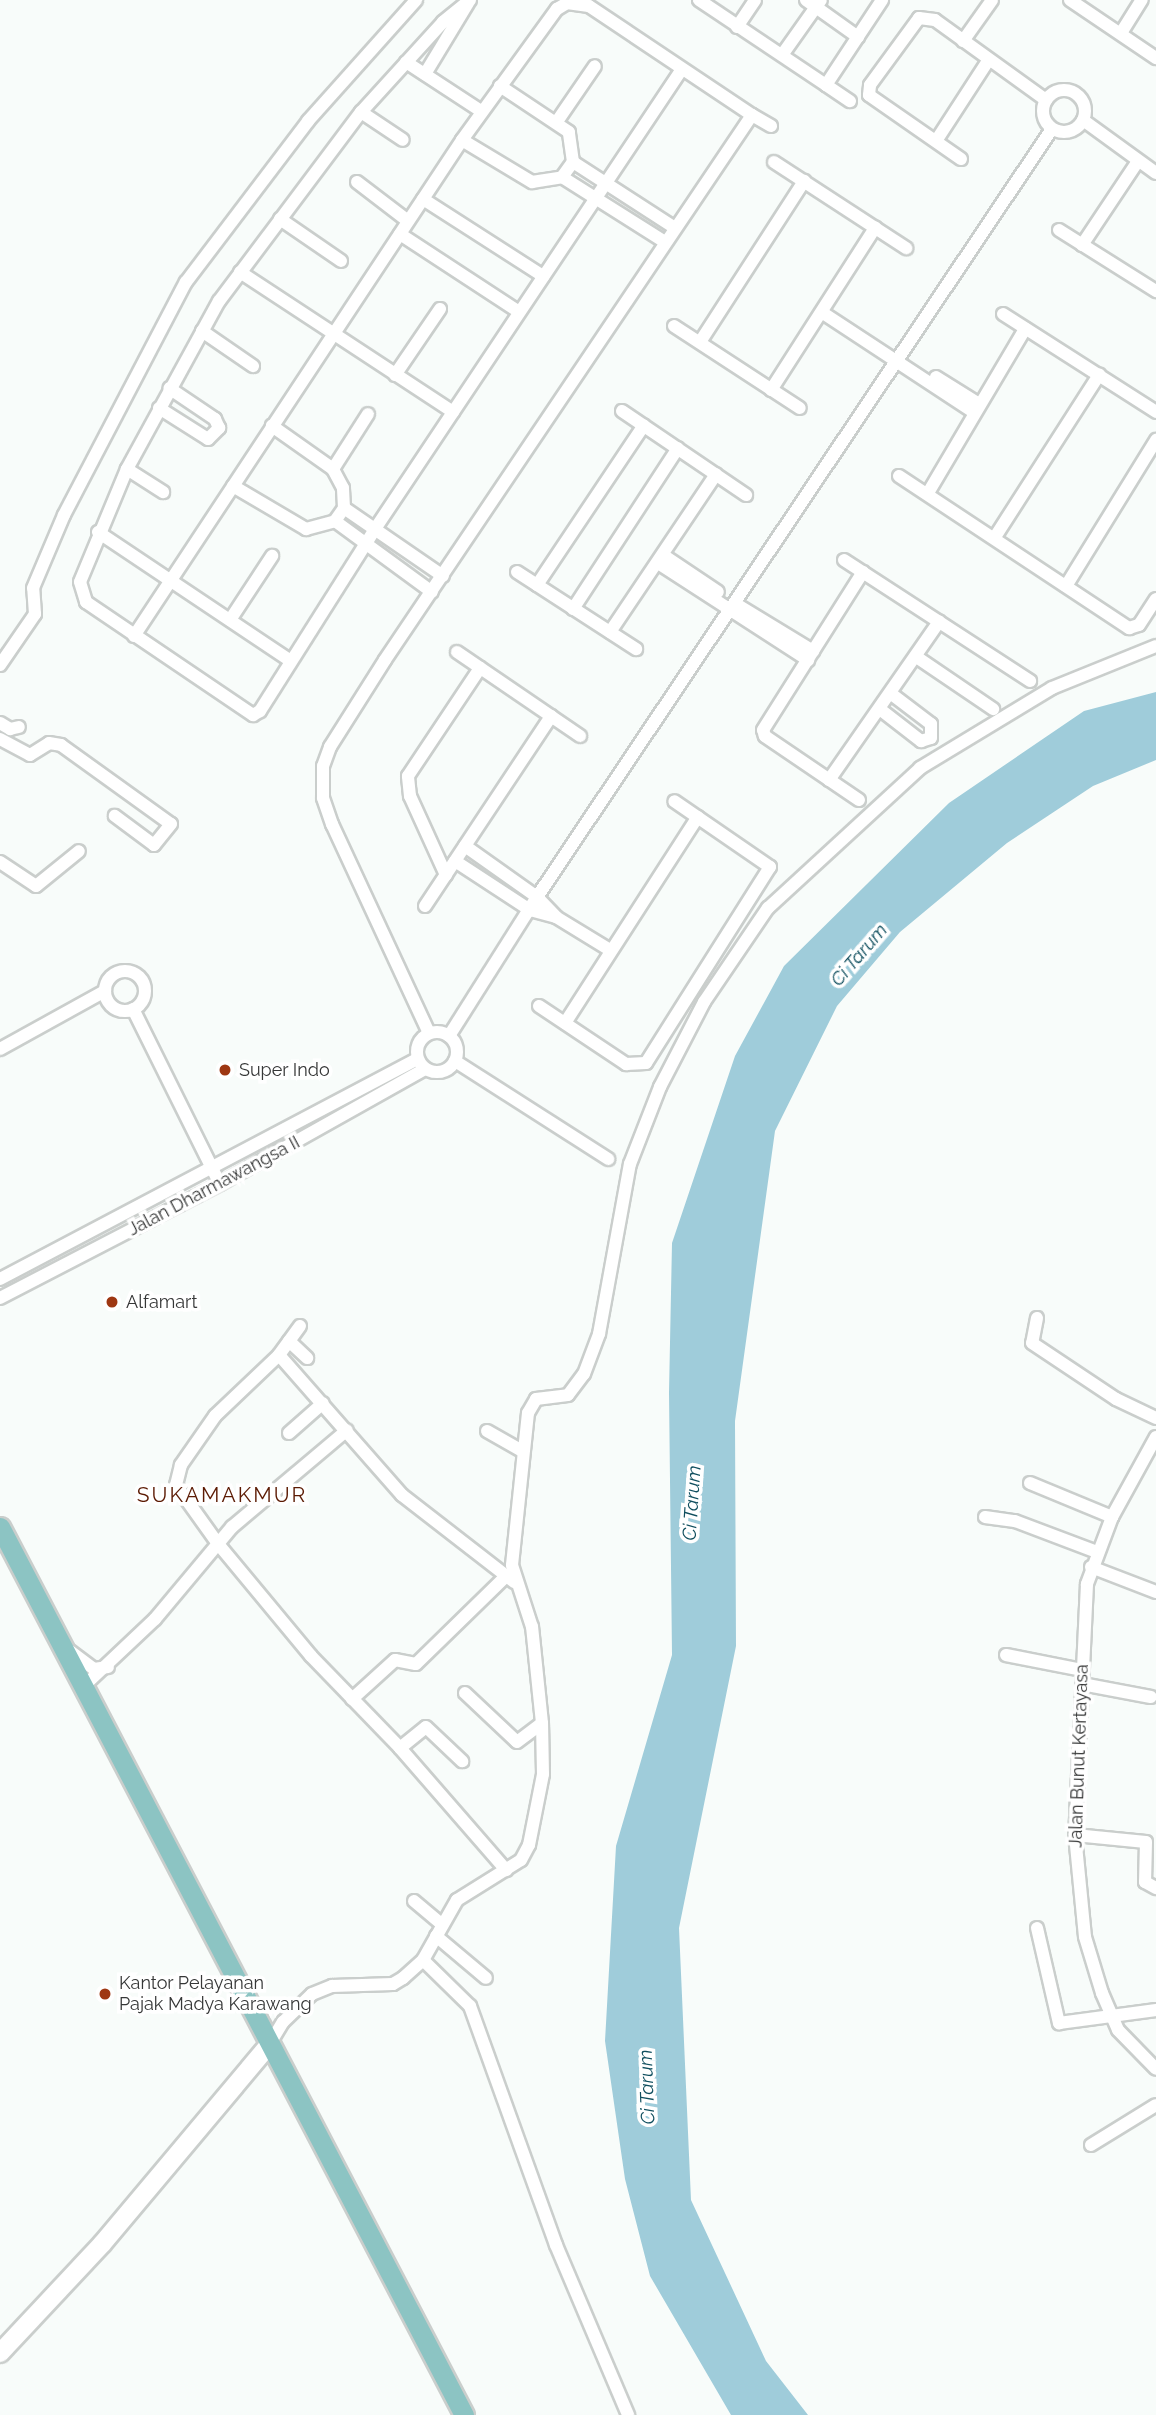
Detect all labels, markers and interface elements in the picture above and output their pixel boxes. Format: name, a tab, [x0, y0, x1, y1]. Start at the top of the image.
water label: Ci Tarum	[826, 919, 892, 991]
place label: Super Indo	[239, 1059, 330, 1081]
marker: Super Indo	[217, 1062, 233, 1078]
street label: Jalan Dharmawangsa II	[124, 1132, 304, 1240]
place label: Alfamart	[126, 1291, 197, 1313]
marker: Alfamart	[104, 1294, 120, 1310]
water label: Ci Tarum	[678, 1464, 706, 1542]
district label: SUKAMAKMUR	[138, 1482, 306, 1508]
street label: Jalan Bunut Kertayasa	[1065, 1664, 1093, 1848]
place label: Kantor Pelayanan Pajak Madya Karawang	[119, 1973, 312, 2016]
marker: Kantor Pelayanan Pajak Madya Karawang	[97, 1986, 113, 2002]
water label: Ci Tarum	[634, 2049, 660, 2125]

